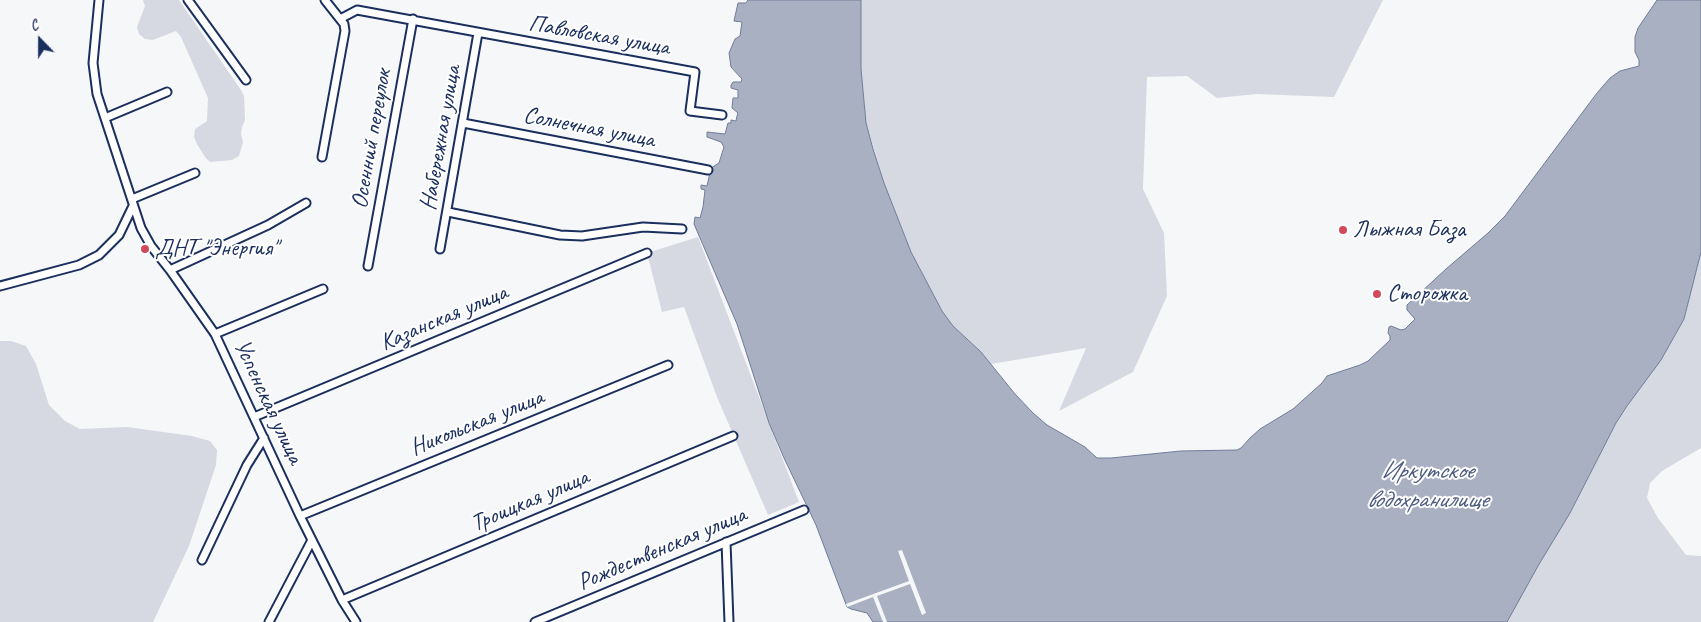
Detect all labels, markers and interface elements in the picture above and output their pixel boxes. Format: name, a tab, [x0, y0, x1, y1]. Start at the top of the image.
street label: Павловская улица	[526, 9, 672, 63]
north arrow	[15, 15, 65, 65]
text: С	[28, 16, 41, 35]
street label: Набережная улица	[414, 63, 468, 213]
street label: Осенний переулок	[346, 67, 398, 211]
street label: Солнечная улица	[521, 101, 657, 155]
place label: Лыжная База	[1353, 216, 1465, 244]
marker: Лыжная База	[1337, 224, 1349, 236]
place label: ДНТ "Энергия"	[155, 235, 278, 263]
marker: ДНТ "Энергия"	[139, 243, 151, 255]
street label: Казанская улица	[376, 278, 512, 358]
place label: Сторожка	[1387, 280, 1467, 308]
marker: Сторожка	[1371, 288, 1383, 300]
street label: Успенская улица	[227, 335, 309, 469]
street label: Никольская улица	[406, 383, 548, 463]
water label: Иркутское водохранилище	[1367, 456, 1487, 515]
street label: Троицкая улица	[467, 463, 593, 539]
street label: Рождественская улица	[573, 501, 751, 597]

